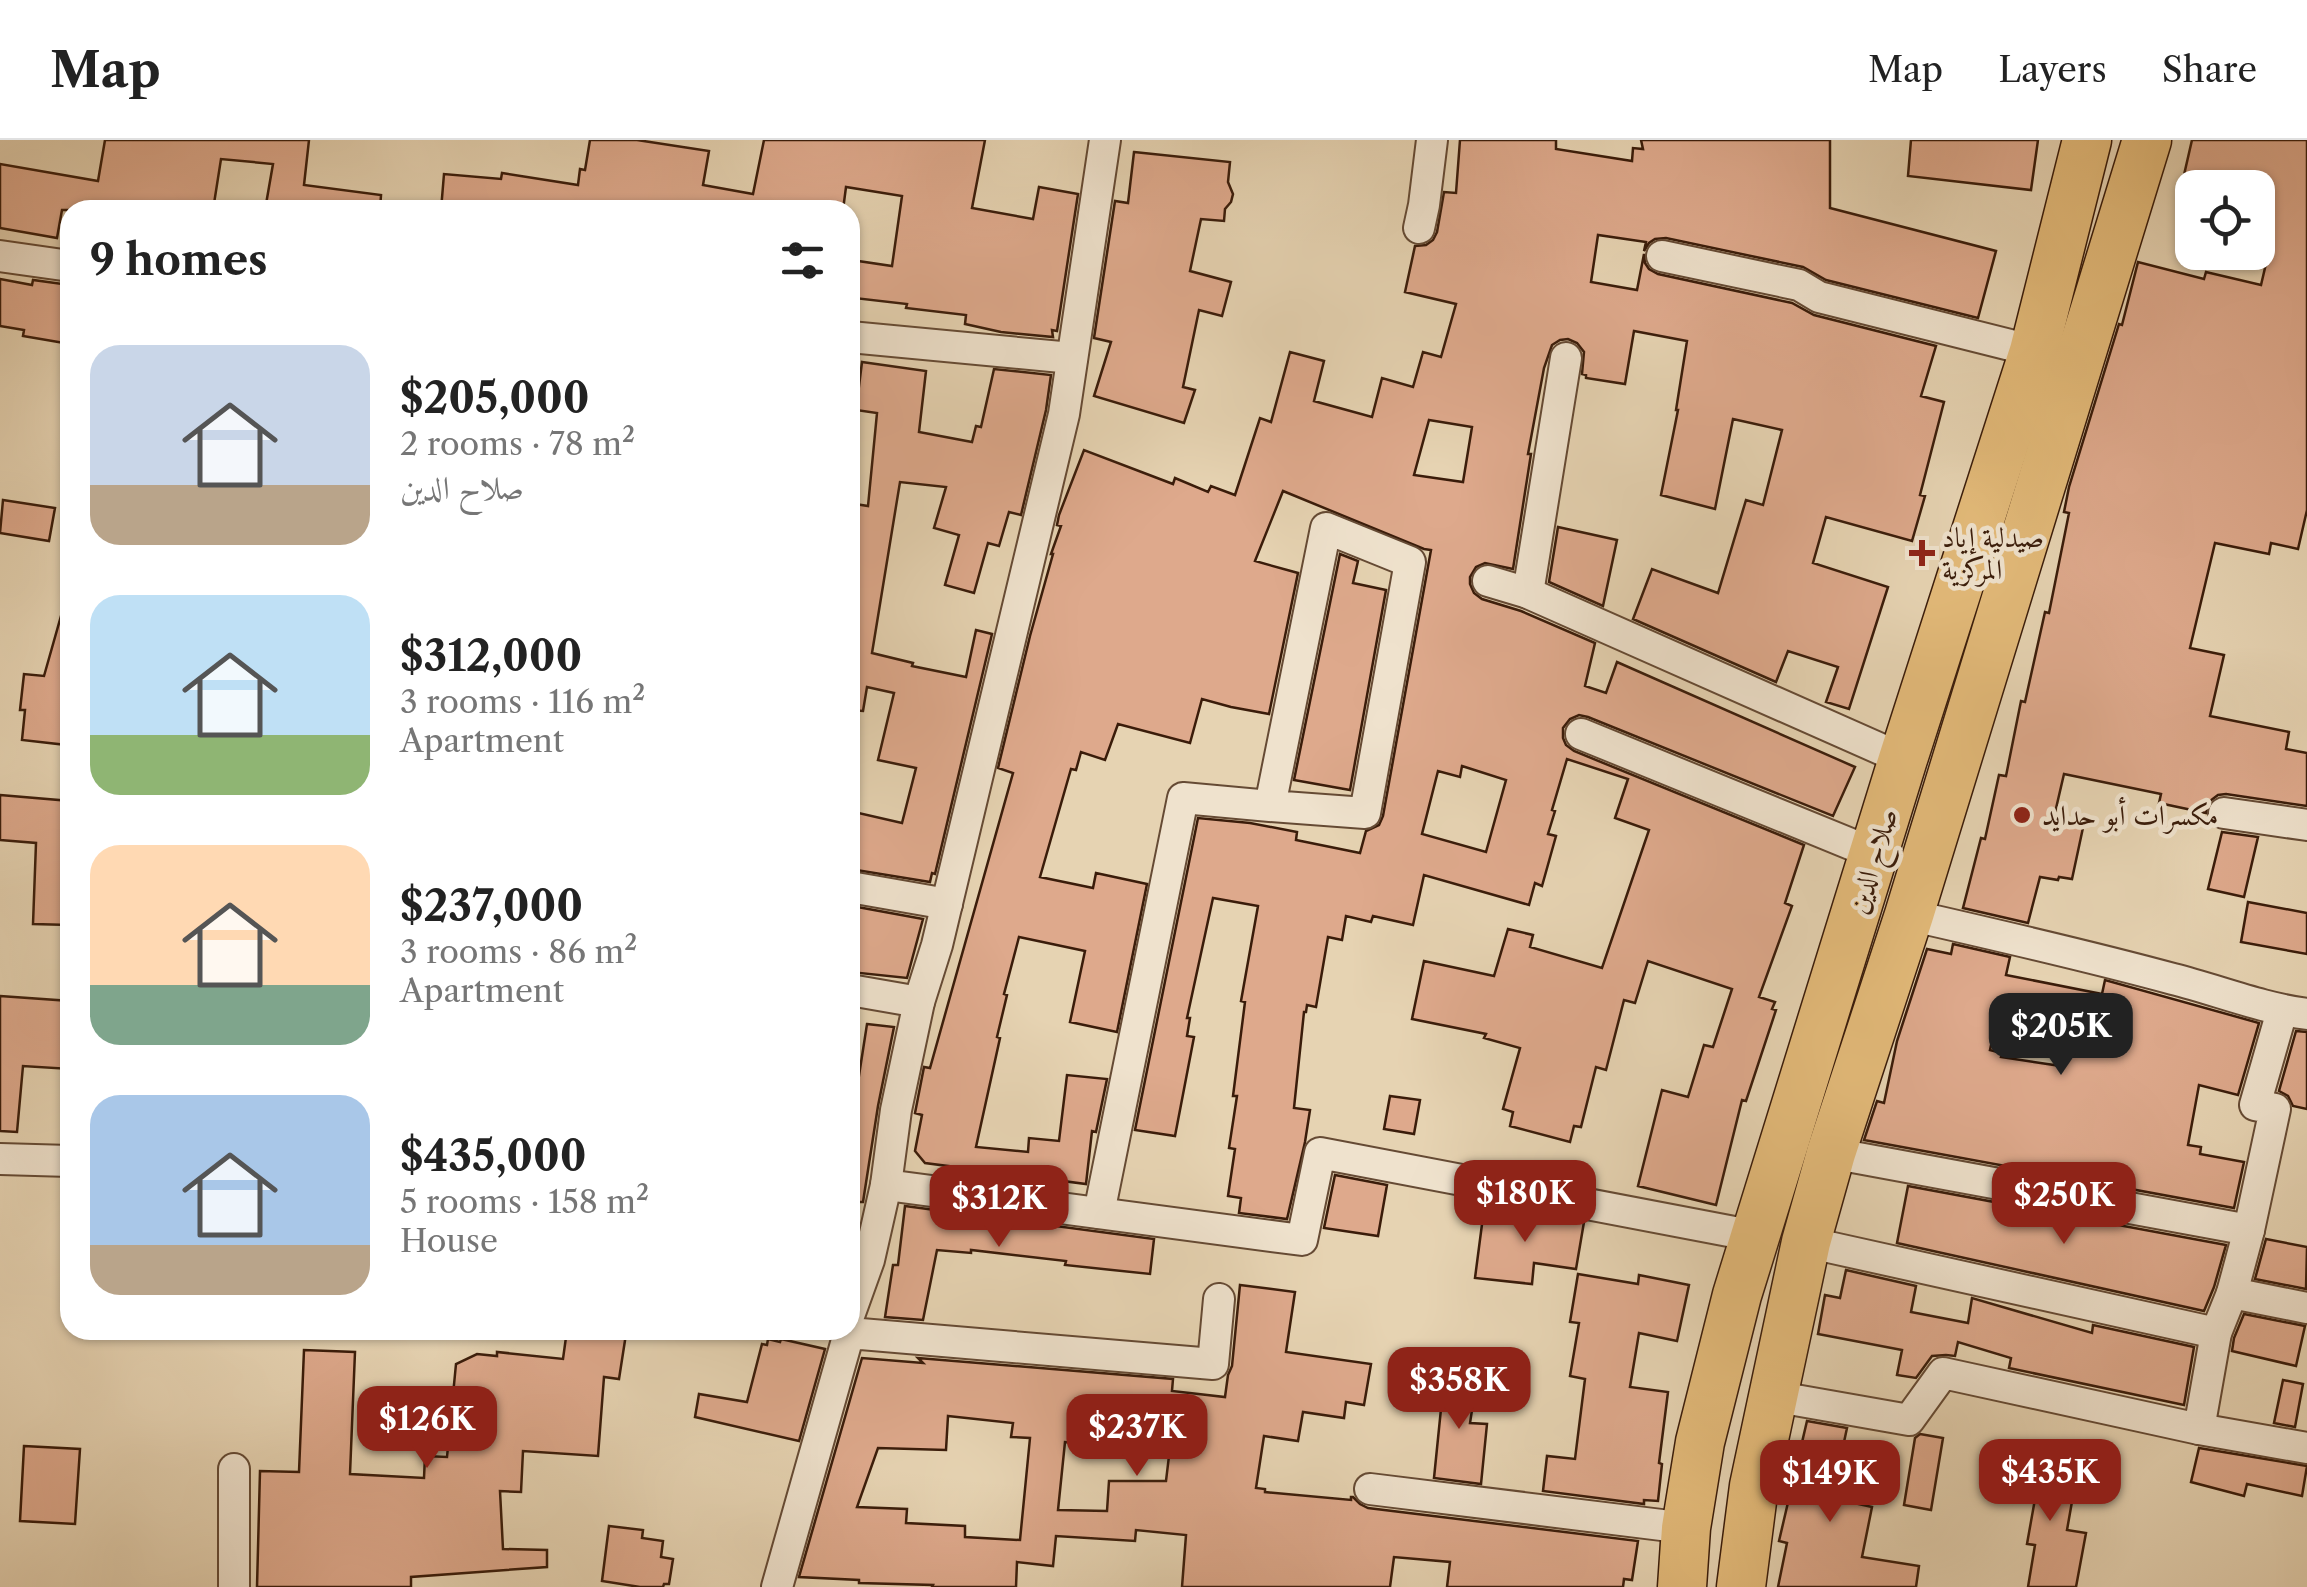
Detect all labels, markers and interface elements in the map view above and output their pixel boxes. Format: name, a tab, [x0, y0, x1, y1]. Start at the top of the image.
text: Map	[50, 40, 161, 99]
text: Map	[1868, 48, 1943, 91]
text: Layers	[1998, 48, 2107, 91]
text: Share	[2162, 48, 2257, 91]
map controls	[2175, 170, 2275, 270]
button: locate	[2175, 170, 2275, 270]
icon: filters	[775, 233, 830, 288]
text: 9 homes	[90, 234, 268, 286]
text: $205,000	[400, 372, 590, 424]
icon: home	[170, 385, 290, 505]
text: 2 rooms · 78 m²	[400, 424, 635, 463]
text: صلاح الدين	[400, 468, 524, 507]
place label: صيدلية إياد المركزية	[1942, 520, 2044, 587]
marker: صيدلية إياد المركزية	[1911, 542, 1933, 564]
text: $312,000	[400, 630, 582, 682]
icon: home	[170, 635, 290, 755]
text: 3 rooms · 116 m²	[400, 682, 645, 721]
text: Apartment	[400, 721, 564, 760]
place label: مكسرات أبو حدايد	[2042, 796, 2218, 834]
street label: صلاح الدين	[1840, 804, 1913, 920]
marker: مكسرات أبو حدايد	[2011, 804, 2033, 826]
text: $237,000	[400, 880, 583, 932]
icon: home	[170, 885, 290, 1005]
text: 3 rooms · 86 m²	[400, 932, 637, 971]
text: Apartment	[400, 971, 564, 1010]
pin: $205K	[1991, 993, 2131, 1078]
text: $205K	[2011, 1006, 2111, 1045]
text: $435,000	[400, 1130, 587, 1182]
icon: home	[170, 1135, 290, 1255]
pin: $180K	[1455, 1160, 1595, 1245]
pin: $250K	[1994, 1162, 2134, 1247]
pin: $312K	[929, 1165, 1069, 1250]
text: $180K	[1476, 1173, 1574, 1212]
text: $250K	[2014, 1175, 2114, 1214]
text: $312K	[952, 1178, 1046, 1217]
text: 5 rooms · 158 m²	[400, 1182, 649, 1221]
text: House	[400, 1221, 498, 1260]
pin: $358K	[1389, 1347, 1529, 1432]
text: $358K	[1410, 1360, 1508, 1399]
pin: $126K	[357, 1386, 497, 1471]
pin: $237K	[1067, 1394, 1207, 1479]
text: $126K	[379, 1399, 475, 1438]
text: $237K	[1088, 1407, 1186, 1446]
pin: $435K	[1980, 1439, 2120, 1524]
pin: $149K	[1760, 1440, 1900, 1525]
text: $435K	[2001, 1452, 2099, 1491]
text: $149K	[1782, 1453, 1878, 1492]

